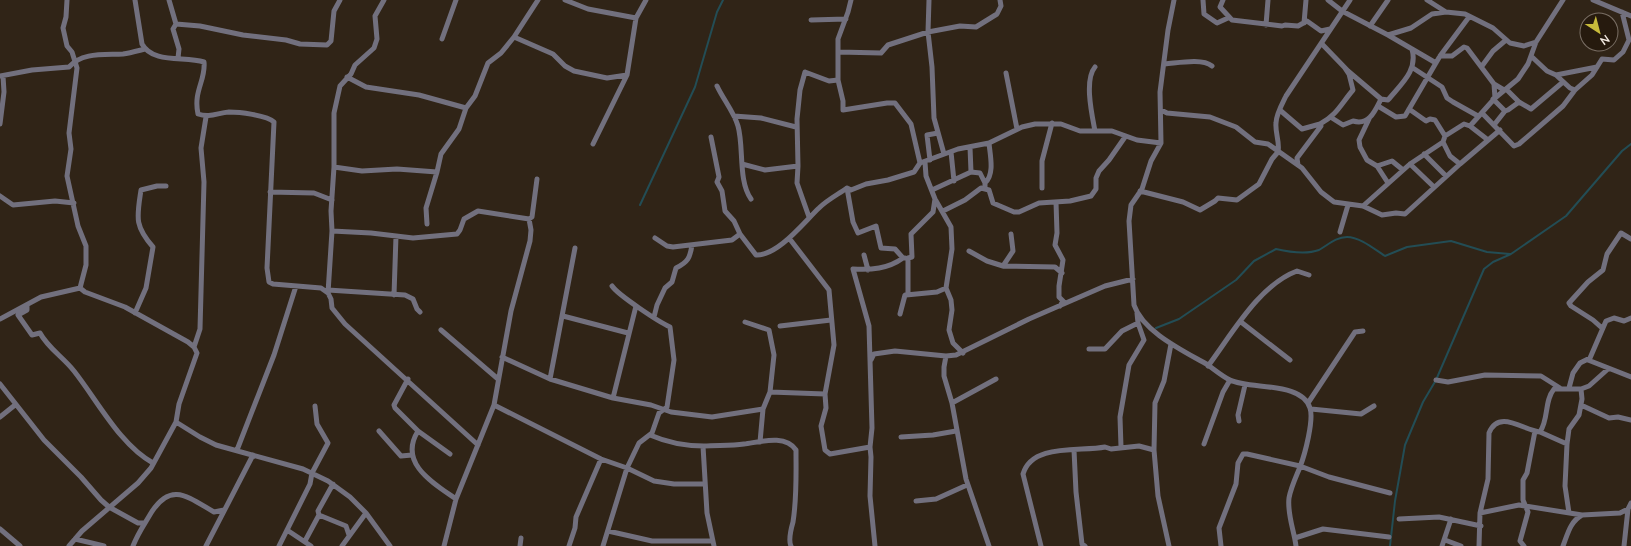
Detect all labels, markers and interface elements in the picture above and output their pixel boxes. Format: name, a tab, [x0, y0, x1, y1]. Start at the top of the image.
north arrow	[1579, 12, 1619, 52]
text: N	[1598, 33, 1612, 48]

